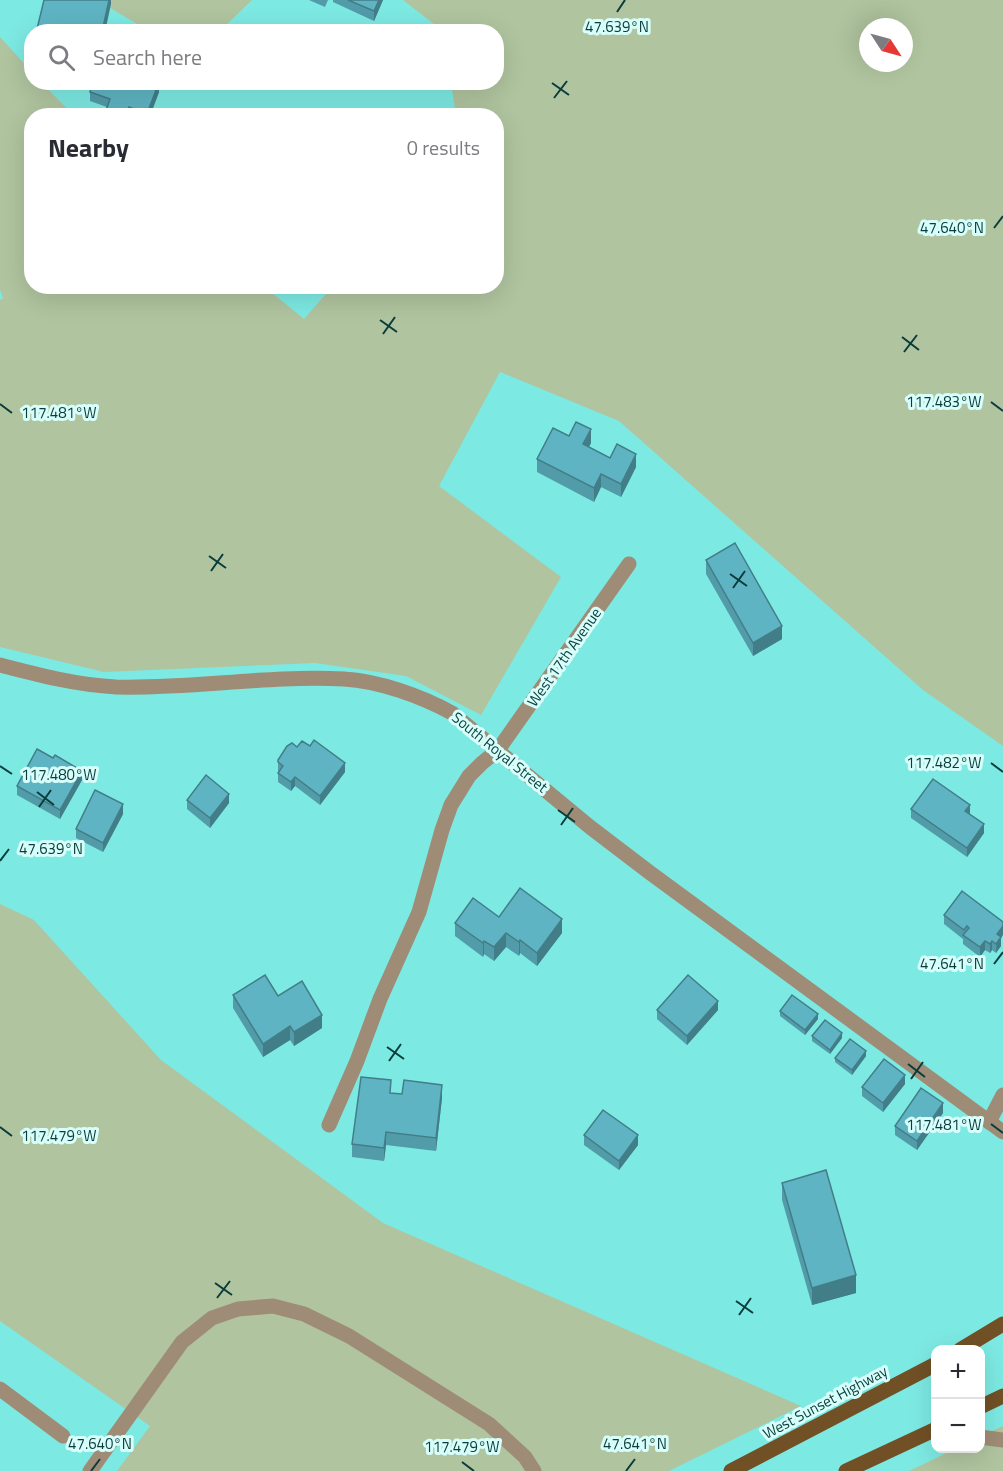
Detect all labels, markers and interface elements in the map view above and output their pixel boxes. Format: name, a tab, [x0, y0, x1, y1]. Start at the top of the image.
text: 47.639°N	[585, 15, 649, 38]
north arrow	[859, 18, 913, 72]
search box	[24, 24, 504, 90]
text: Search here	[93, 40, 202, 74]
icon: search	[45, 41, 78, 74]
text: Nearby	[48, 128, 129, 167]
text: 0 results	[407, 132, 480, 163]
text: 47.640°N	[920, 216, 984, 239]
text: 117.483°W	[906, 390, 982, 413]
text: 117.481°W	[21, 401, 97, 424]
street label: West 17th Avenue	[521, 603, 607, 711]
street label: South Royal Street	[447, 706, 553, 798]
text: 117.482°W	[906, 751, 982, 774]
text: 117.480°W	[21, 763, 97, 786]
text: 47.639°N	[19, 837, 83, 860]
text: 47.641°N	[920, 952, 984, 975]
text: 117.481°W	[906, 1113, 982, 1136]
text: 117.479°W	[21, 1124, 97, 1147]
map controls	[931, 1345, 985, 1453]
button: +	[931, 1345, 985, 1399]
street label: West Sunset Highway	[758, 1359, 892, 1445]
button: −	[931, 1399, 985, 1453]
text: 47.640°N	[68, 1432, 132, 1455]
text: 47.641°N	[603, 1432, 667, 1455]
text: 117.479°W	[424, 1435, 500, 1458]

